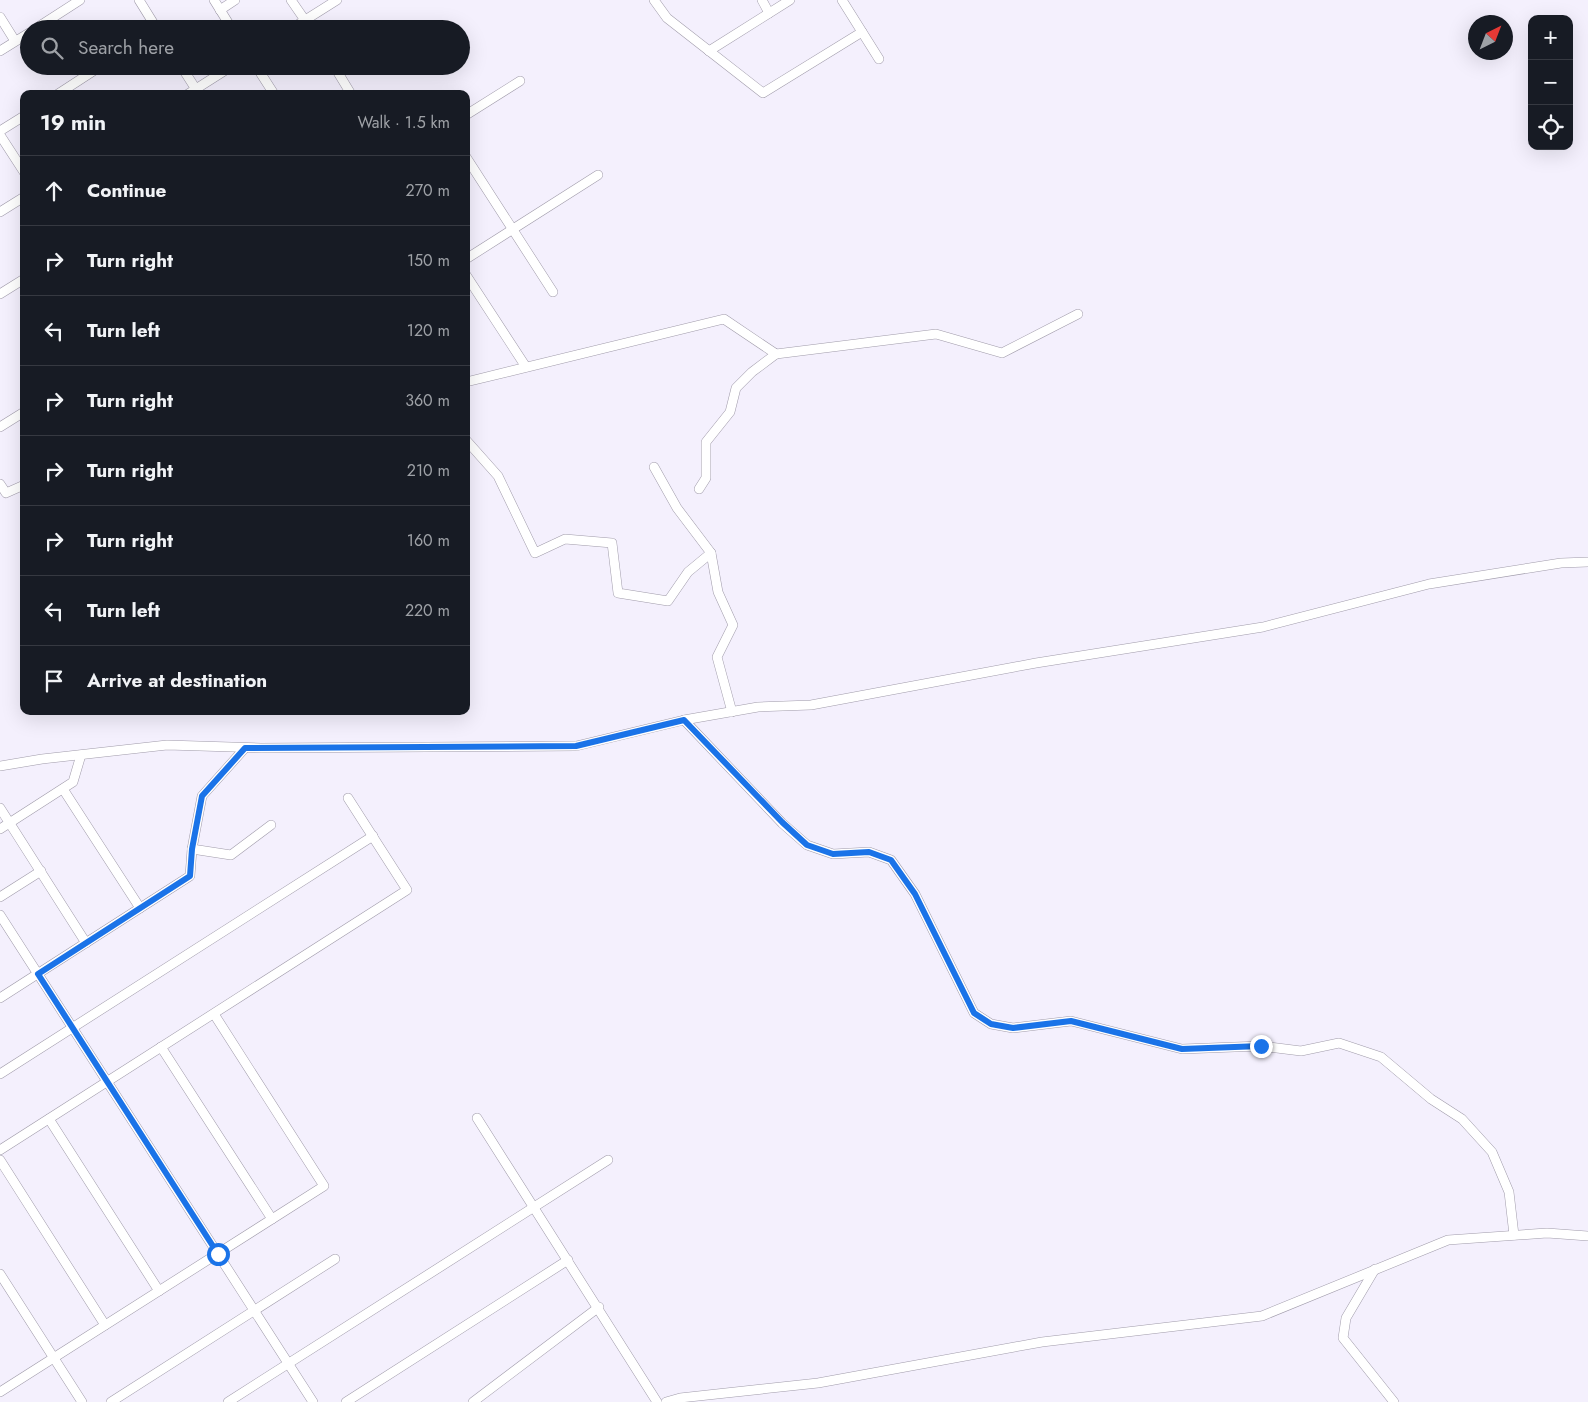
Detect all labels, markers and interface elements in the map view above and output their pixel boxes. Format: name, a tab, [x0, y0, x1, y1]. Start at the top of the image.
north arrow	[1468, 15, 1513, 60]
map controls	[1528, 15, 1573, 150]
button: +	[1528, 15, 1573, 60]
search box	[20, 20, 470, 75]
icon: search	[38, 34, 66, 62]
text: Search here	[78, 34, 174, 61]
button: −	[1528, 60, 1573, 105]
button: locate	[1528, 105, 1573, 150]
text: 19 min	[40, 108, 106, 138]
text: Walk · 1.5 km	[358, 111, 450, 134]
icon: ahead	[40, 177, 68, 205]
text: Continue	[87, 177, 166, 204]
text: 270 m	[406, 179, 450, 202]
icon: right	[40, 247, 68, 275]
text: Turn right	[87, 247, 173, 274]
text: 150 m	[407, 249, 450, 272]
icon: left	[40, 317, 68, 345]
text: Turn left	[87, 317, 160, 344]
text: 120 m	[407, 319, 450, 342]
icon: right	[40, 387, 68, 415]
text: Turn right	[87, 387, 173, 414]
text: 360 m	[405, 389, 450, 412]
icon: right	[40, 457, 68, 485]
text: Turn right	[87, 457, 173, 484]
text: 210 m	[407, 459, 450, 482]
icon: right	[40, 527, 68, 555]
text: Turn right	[87, 527, 173, 554]
text: 160 m	[407, 529, 450, 552]
icon: left	[40, 597, 68, 625]
text: Turn left	[87, 597, 160, 624]
text: 220 m	[405, 599, 450, 622]
icon: arrive	[40, 667, 68, 695]
text: Arrive at destination	[87, 667, 267, 694]
route end	[1250, 1035, 1273, 1058]
route start	[207, 1243, 230, 1266]

